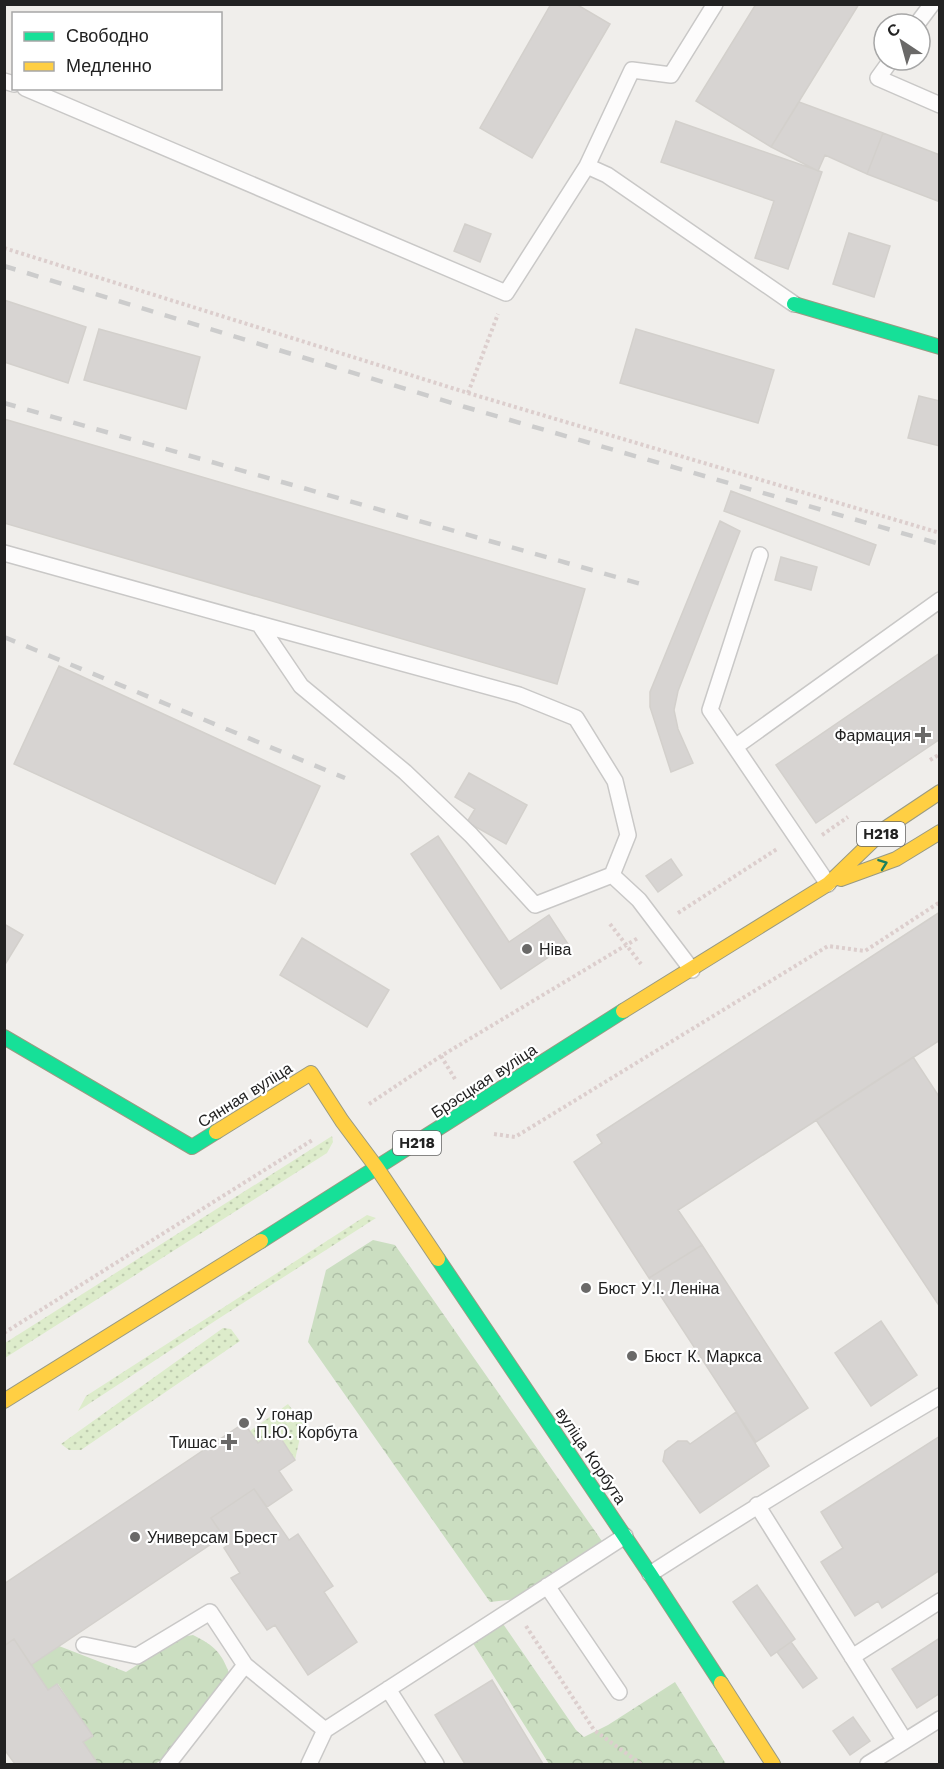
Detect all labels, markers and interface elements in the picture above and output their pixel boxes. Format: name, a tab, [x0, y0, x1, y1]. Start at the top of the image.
legend	[12, 12, 222, 90]
north arrow	[872, 12, 932, 72]
text: С	[883, 19, 904, 41]
text: Свободно	[66, 25, 149, 46]
text: Медленно	[66, 55, 152, 76]
place label: Фармация	[834, 726, 911, 745]
marker: Фармация	[916, 728, 930, 742]
road number: Н218	[857, 822, 905, 846]
one-way arrow	[877, 858, 888, 871]
place label: Ніва	[539, 940, 571, 959]
marker: Ніва	[520, 942, 534, 956]
street label: Брэсцкая вуліца	[428, 1040, 540, 1122]
street label: Сянная вуліца	[194, 1058, 296, 1132]
road number: Н218	[393, 1131, 441, 1155]
place label: Бюст У.І. Леніна	[598, 1279, 719, 1298]
marker: Бюст У.І. Леніна	[579, 1281, 593, 1295]
place label: Бюст К. Маркса	[644, 1347, 762, 1366]
marker: Бюст К. Маркса	[625, 1349, 639, 1363]
street label: вуліца Корбута	[552, 1404, 630, 1508]
place label: У гонар П.Ю. Корбута	[256, 1405, 358, 1442]
marker: У гонар П.Ю. Корбута	[237, 1416, 251, 1430]
place label: Тишас	[169, 1433, 217, 1452]
marker: Тишас	[222, 1435, 236, 1449]
place label: Универсам Брест	[147, 1528, 278, 1547]
marker: Универсам Брест	[128, 1530, 142, 1544]

